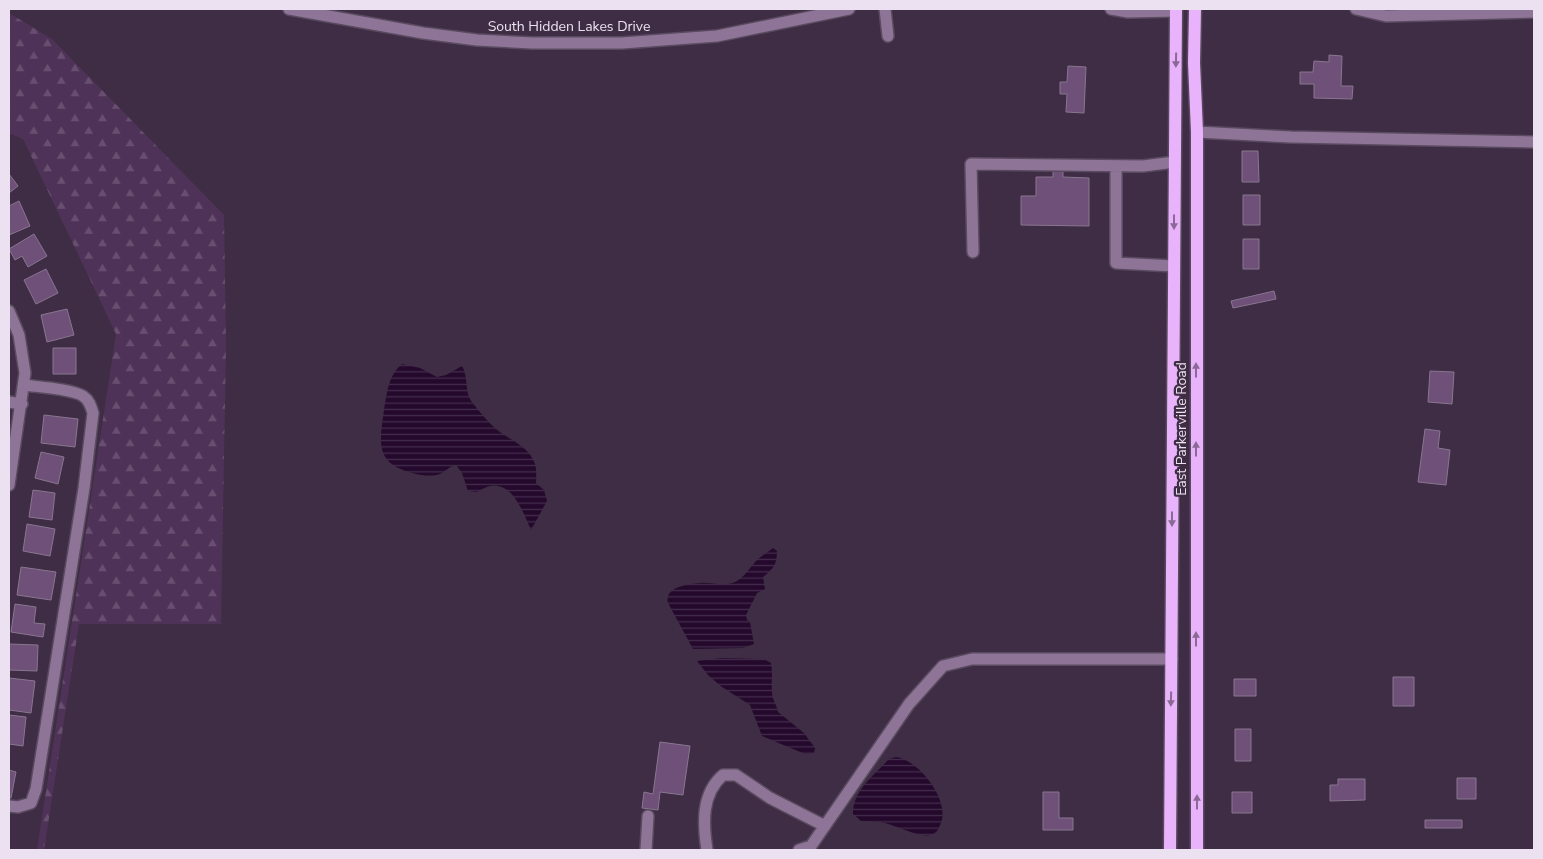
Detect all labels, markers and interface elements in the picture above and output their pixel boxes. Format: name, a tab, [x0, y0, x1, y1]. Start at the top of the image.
street label: South Hidden Lakes Drive	[488, 17, 650, 36]
one-way arrow	[1171, 52, 1179, 68]
one-way arrow	[1170, 214, 1178, 230]
street label: East Parkerville Road	[1172, 362, 1191, 496]
one-way arrow	[1192, 362, 1200, 378]
one-way arrow	[1192, 440, 1200, 456]
one-way arrow	[1168, 511, 1176, 527]
one-way arrow	[1192, 631, 1200, 647]
one-way arrow	[1167, 691, 1175, 707]
one-way arrow	[1193, 793, 1201, 809]

